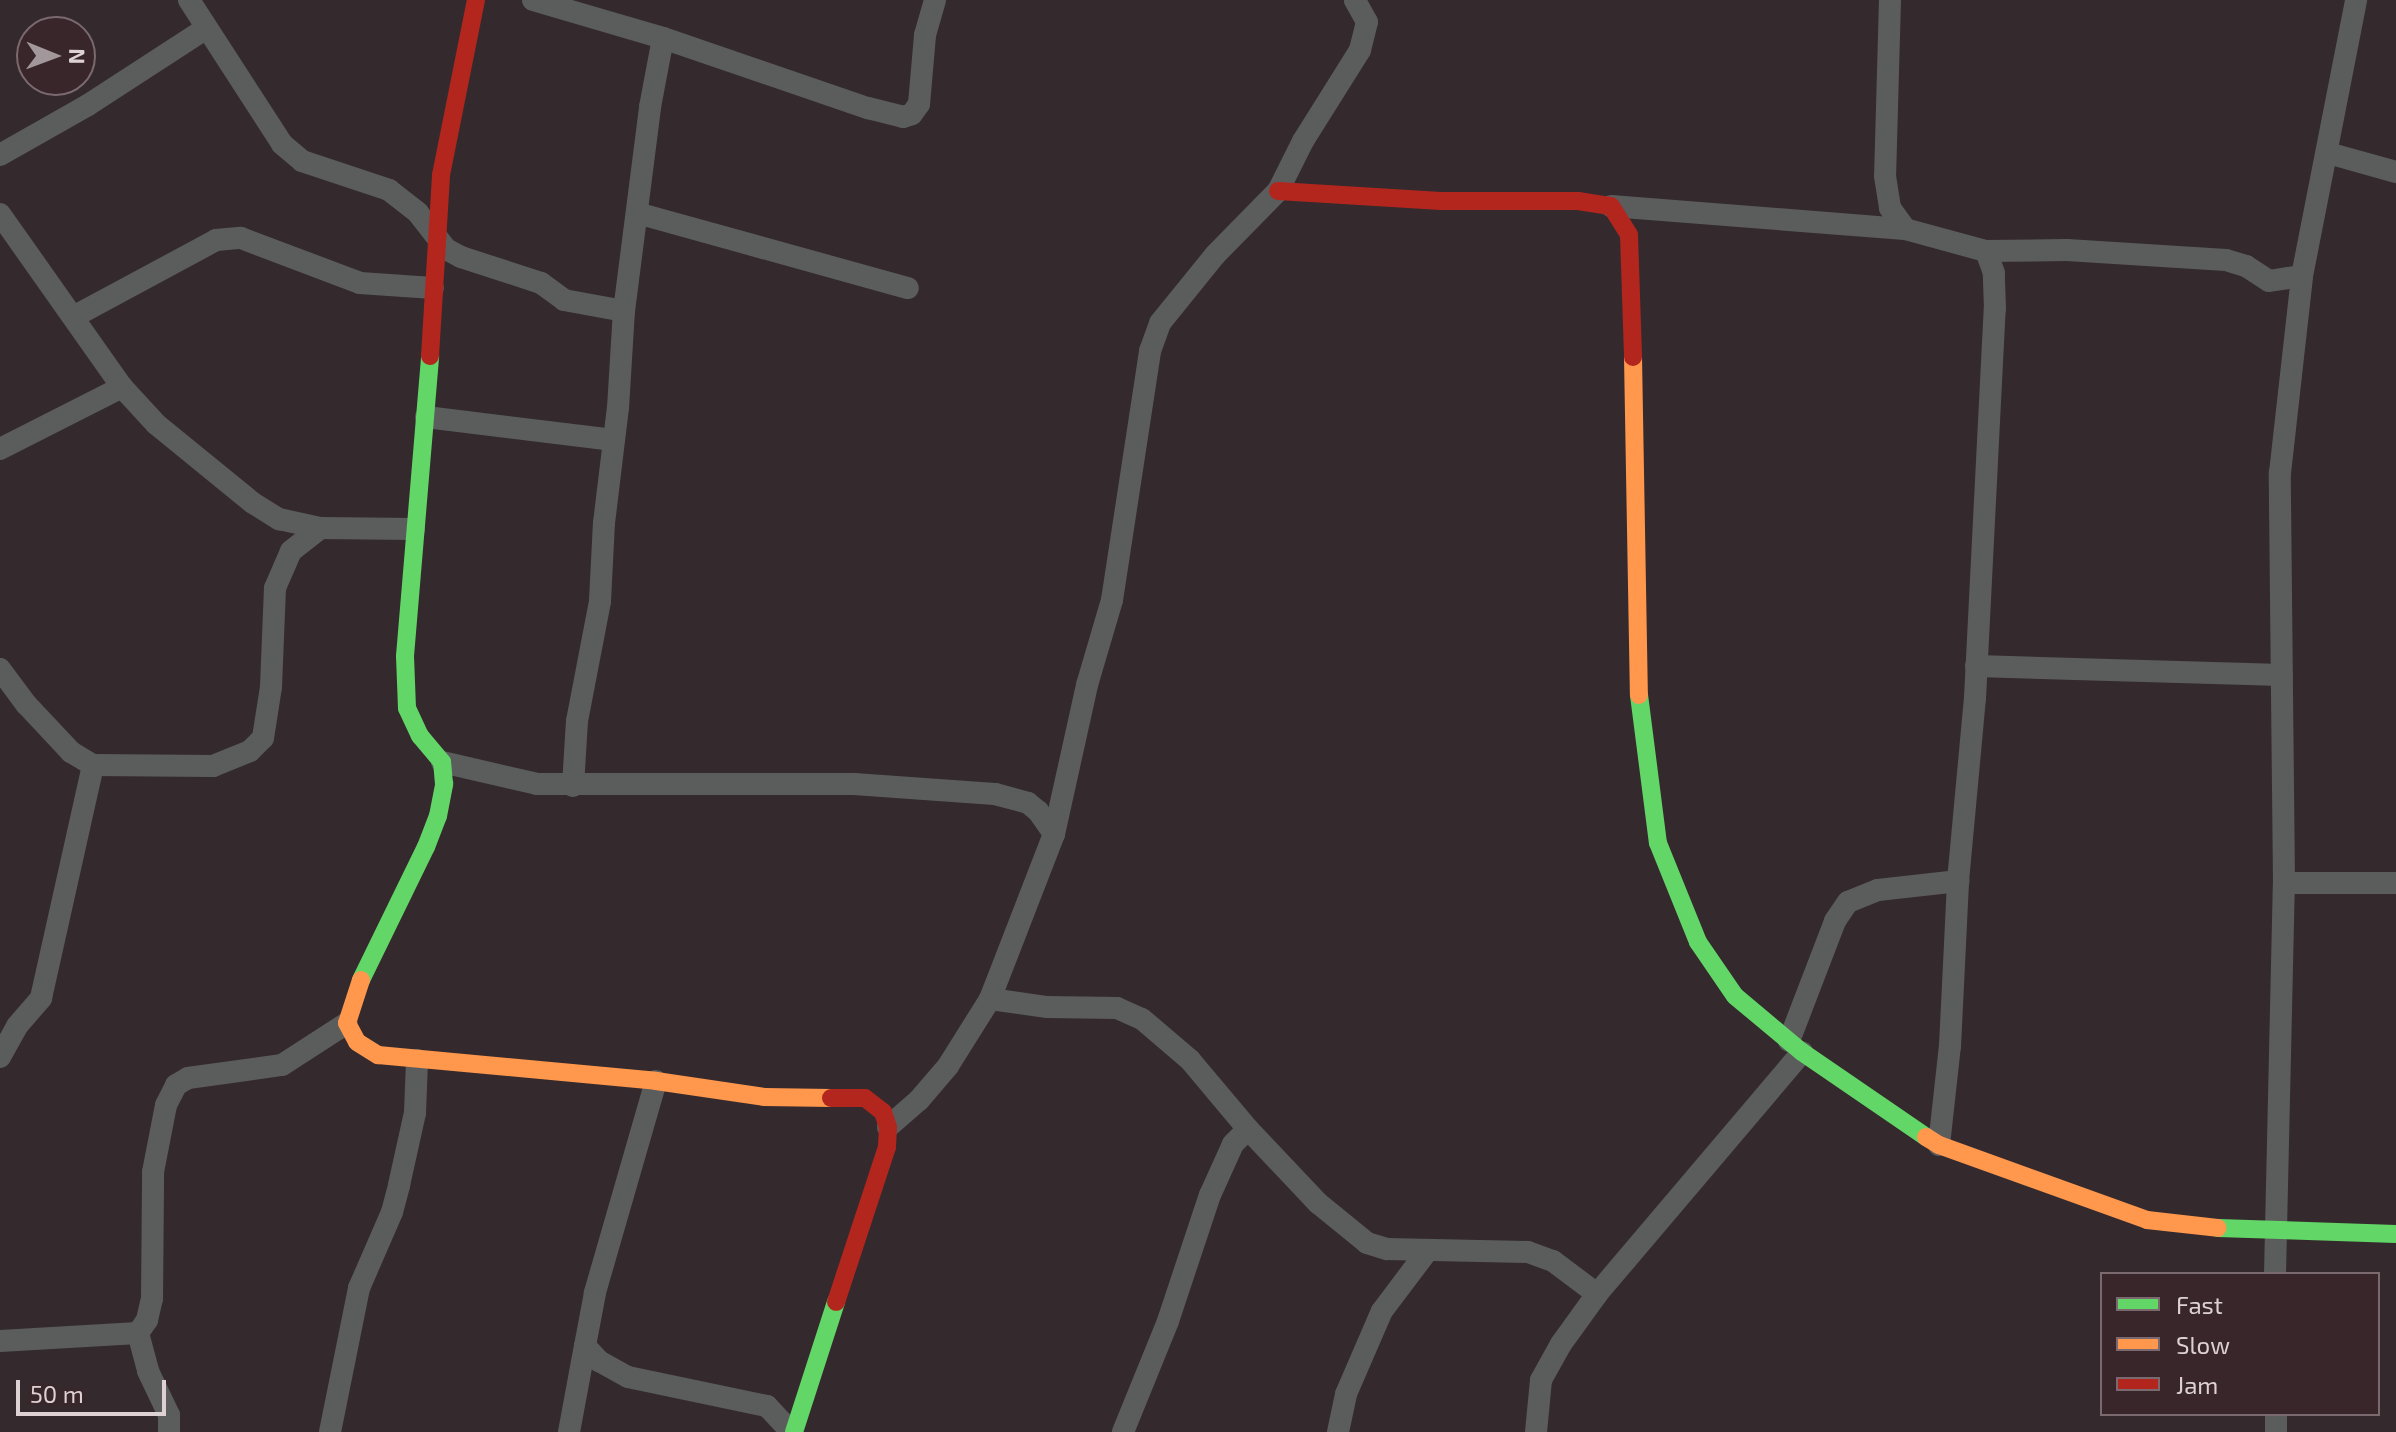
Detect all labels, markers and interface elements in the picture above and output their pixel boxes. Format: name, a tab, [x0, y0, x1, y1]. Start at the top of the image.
north arrow	[16, 16, 96, 96]
text: N	[65, 48, 91, 65]
legend	[2100, 1272, 2380, 1416]
text: Fast	[2176, 1290, 2223, 1319]
text: Slow	[2176, 1330, 2230, 1359]
scale bar	[20, 1364, 170, 1414]
text: Jam	[2176, 1370, 2218, 1399]
text: 50 m	[30, 1379, 84, 1408]

